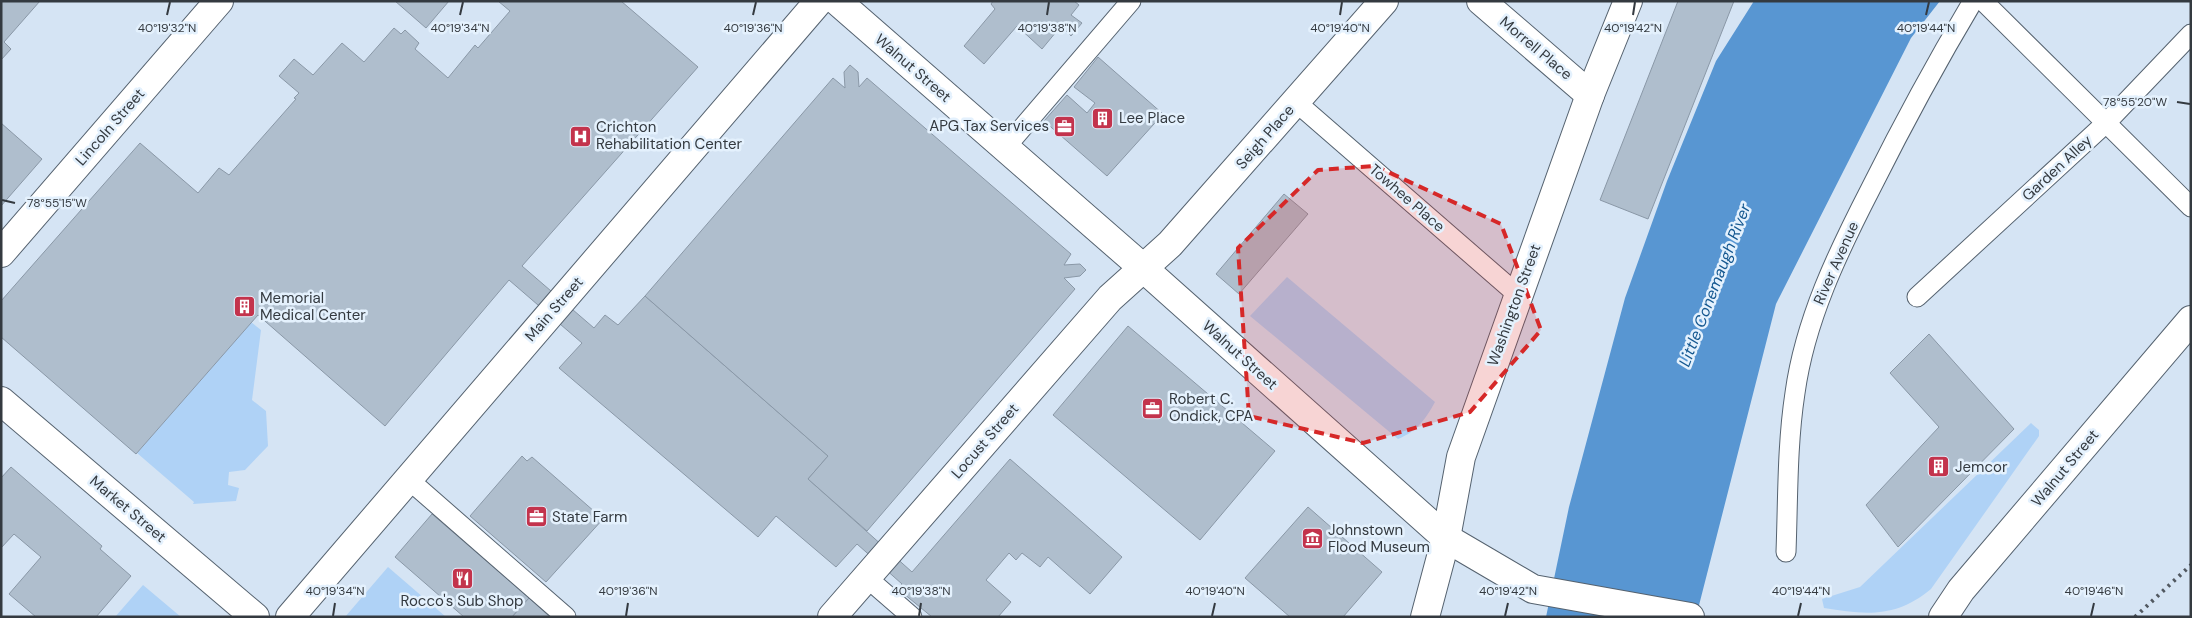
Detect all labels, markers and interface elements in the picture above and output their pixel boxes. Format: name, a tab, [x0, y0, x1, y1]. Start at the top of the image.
street label: Morrell Place	[1496, 12, 1576, 84]
text: 40°19'32"N	[138, 20, 196, 36]
text: 40°19'34"N	[431, 20, 489, 36]
text: 40°19'36"N	[723, 20, 783, 36]
text: 40°19'38"N	[1018, 20, 1076, 36]
text: 40°19'40"N	[1310, 20, 1370, 36]
text: 40°19'42"N	[1604, 20, 1662, 36]
text: 40°19'44"N	[1897, 20, 1955, 36]
street label: Walnut Street	[871, 29, 955, 107]
street label: Lincoln Street	[71, 84, 149, 170]
text: 78°55'20"W	[2103, 94, 2167, 110]
street label: Seigh Place	[1231, 101, 1299, 173]
building icon: Lee Place	[1091, 106, 1115, 130]
place label: Lee Place	[1119, 108, 1185, 128]
office icon: APG Tax Services	[1053, 114, 1077, 138]
place label: APG Tax Services	[929, 116, 1049, 136]
place label: Crichton Rehabilitation Center	[596, 117, 743, 154]
hospital icon: Crichton Rehabilitation Center	[568, 124, 592, 148]
street label: Garden Alley	[2018, 130, 2097, 206]
street label: Towhee Place	[1365, 160, 1449, 236]
text: 78°55'15"W	[27, 195, 87, 211]
water label: Little Conemaugh River	[1674, 200, 1756, 370]
street label: River Avenue	[1809, 218, 1863, 308]
street label: Washington Street	[1483, 241, 1545, 369]
street label: Main Street	[520, 272, 588, 346]
place label: Memorial Medical Center	[260, 288, 366, 325]
building icon: Memorial Medical Center	[232, 295, 256, 319]
street label: Walnut Street	[1198, 316, 1282, 394]
place label: Robert C. Ondick, CPA	[1169, 389, 1253, 426]
office icon: Robert C. Ondick, CPA	[1141, 396, 1165, 420]
street label: Locust Street	[947, 399, 1023, 483]
street label: Walnut Street	[2027, 425, 2103, 511]
building icon: Jemcor	[1927, 455, 1951, 479]
place label: Jemcor	[1955, 457, 2008, 477]
street label: Market Street	[86, 471, 171, 547]
office icon: State Farm	[524, 505, 548, 529]
place label: State Farm	[552, 507, 627, 527]
place label: Johnstown Flood Museum	[1328, 520, 1430, 557]
museum icon: Johnstown Flood Museum	[1300, 527, 1324, 551]
restaurant icon: Rocco's Sub Shop	[450, 566, 474, 590]
text: 40°19'34"N	[306, 583, 364, 599]
text: 40°19'36"N	[598, 583, 658, 599]
text: 40°19'38"N	[892, 583, 950, 599]
text: 40°19'40"N	[1185, 583, 1245, 599]
text: 40°19'42"N	[1479, 583, 1537, 599]
text: 40°19'44"N	[1772, 583, 1830, 599]
text: 40°19'46"N	[2065, 583, 2123, 599]
place label: Rocco's Sub Shop	[401, 591, 523, 611]

